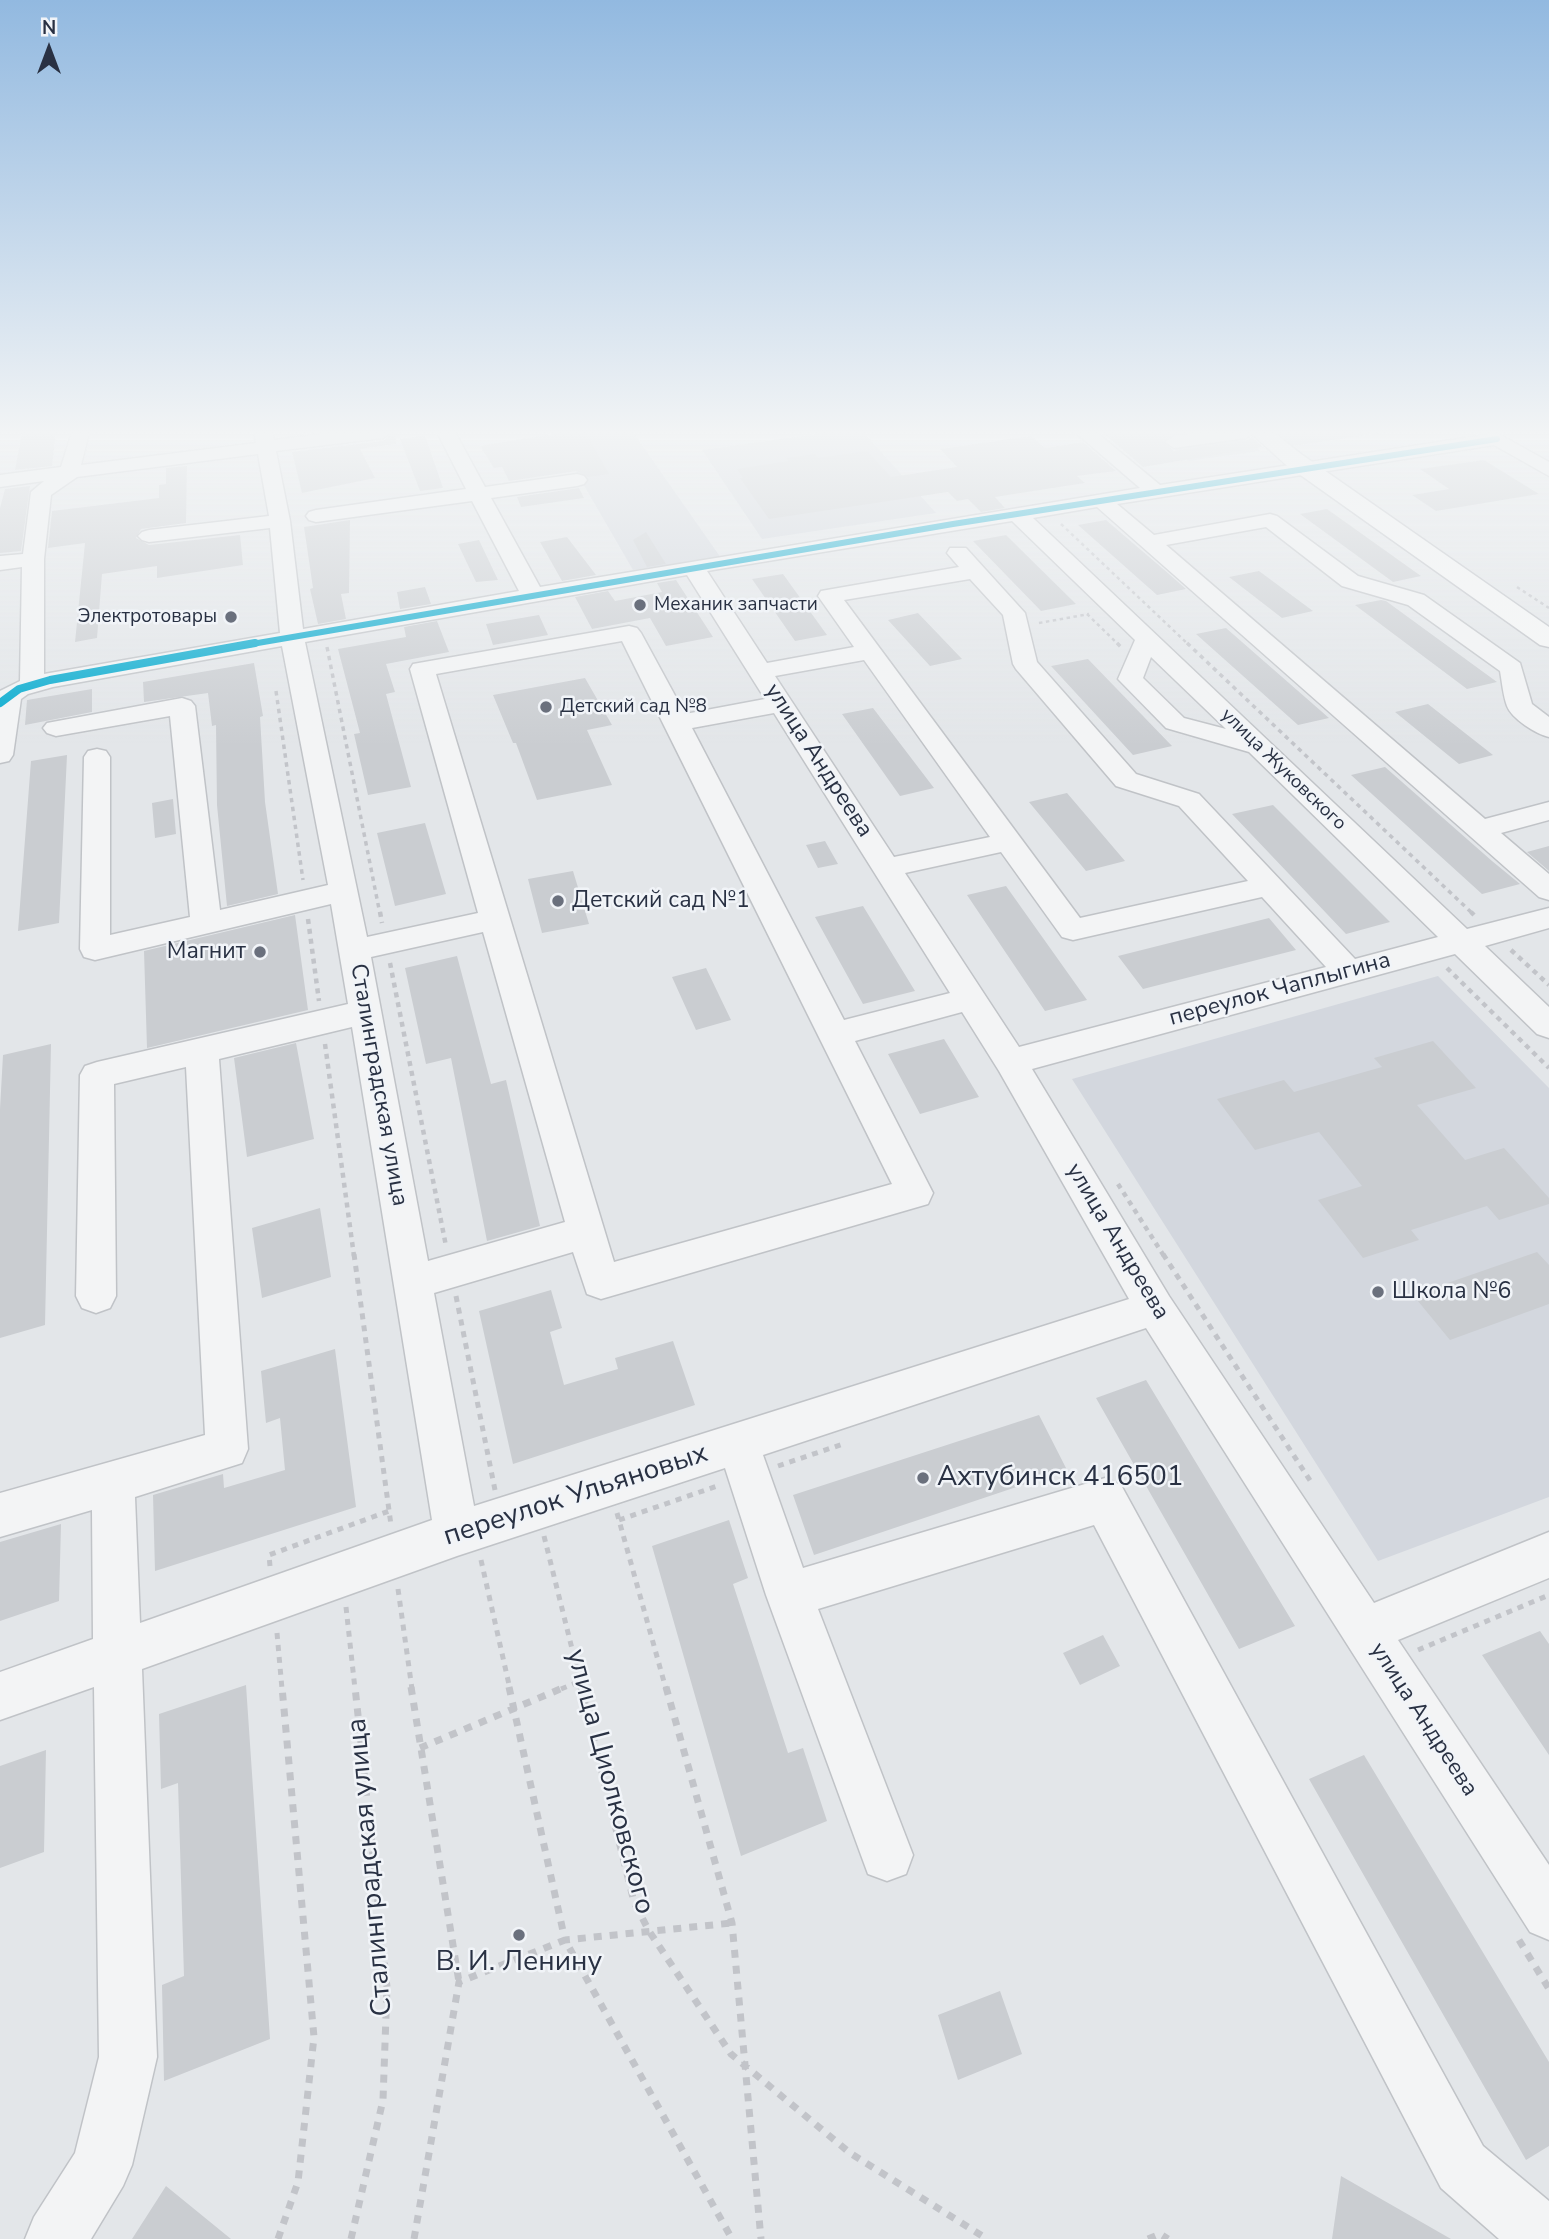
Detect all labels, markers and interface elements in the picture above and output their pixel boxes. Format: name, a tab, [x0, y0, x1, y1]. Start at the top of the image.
north arrow	[14, 14, 84, 84]
text: N	[42, 15, 56, 41]
place label: Механик запчасти	[654, 594, 818, 616]
marker: Механик запчасти	[632, 597, 648, 613]
place label: Электротовары	[78, 606, 217, 628]
marker: Электротовары	[223, 609, 239, 625]
street label: улица Андреева	[758, 679, 878, 843]
place label: Детский сад №8	[560, 696, 707, 718]
marker: Детский сад №8	[538, 699, 554, 715]
street label: улица Жуковского	[1215, 704, 1351, 836]
place label: Детский сад №1	[572, 887, 750, 915]
marker: Детский сад №1	[550, 893, 566, 909]
place label: Магнит	[167, 938, 246, 966]
marker: Магнит	[252, 944, 268, 960]
street label: переулок Чаплыгина	[1166, 947, 1394, 1033]
street label: Сталинградская улица	[343, 962, 413, 1208]
street label: улица Андреева	[1059, 1159, 1175, 1325]
place label: Школа №6	[1392, 1278, 1511, 1306]
marker: Школа №6	[1370, 1284, 1386, 1300]
street label: переулок Ульяновых	[440, 1437, 712, 1555]
place label: Ахтубинск 416501	[937, 1461, 1184, 1495]
marker: Ахтубинск 416501	[915, 1470, 931, 1486]
street label: улица Андреева	[1363, 1638, 1483, 1802]
street label: улица Циолковского	[557, 1646, 661, 1918]
street label: Сталинградская улица	[341, 1717, 401, 2017]
marker: В. И. Ленину	[511, 1927, 527, 1943]
place label: В. И. Ленину	[436, 1946, 602, 1980]

